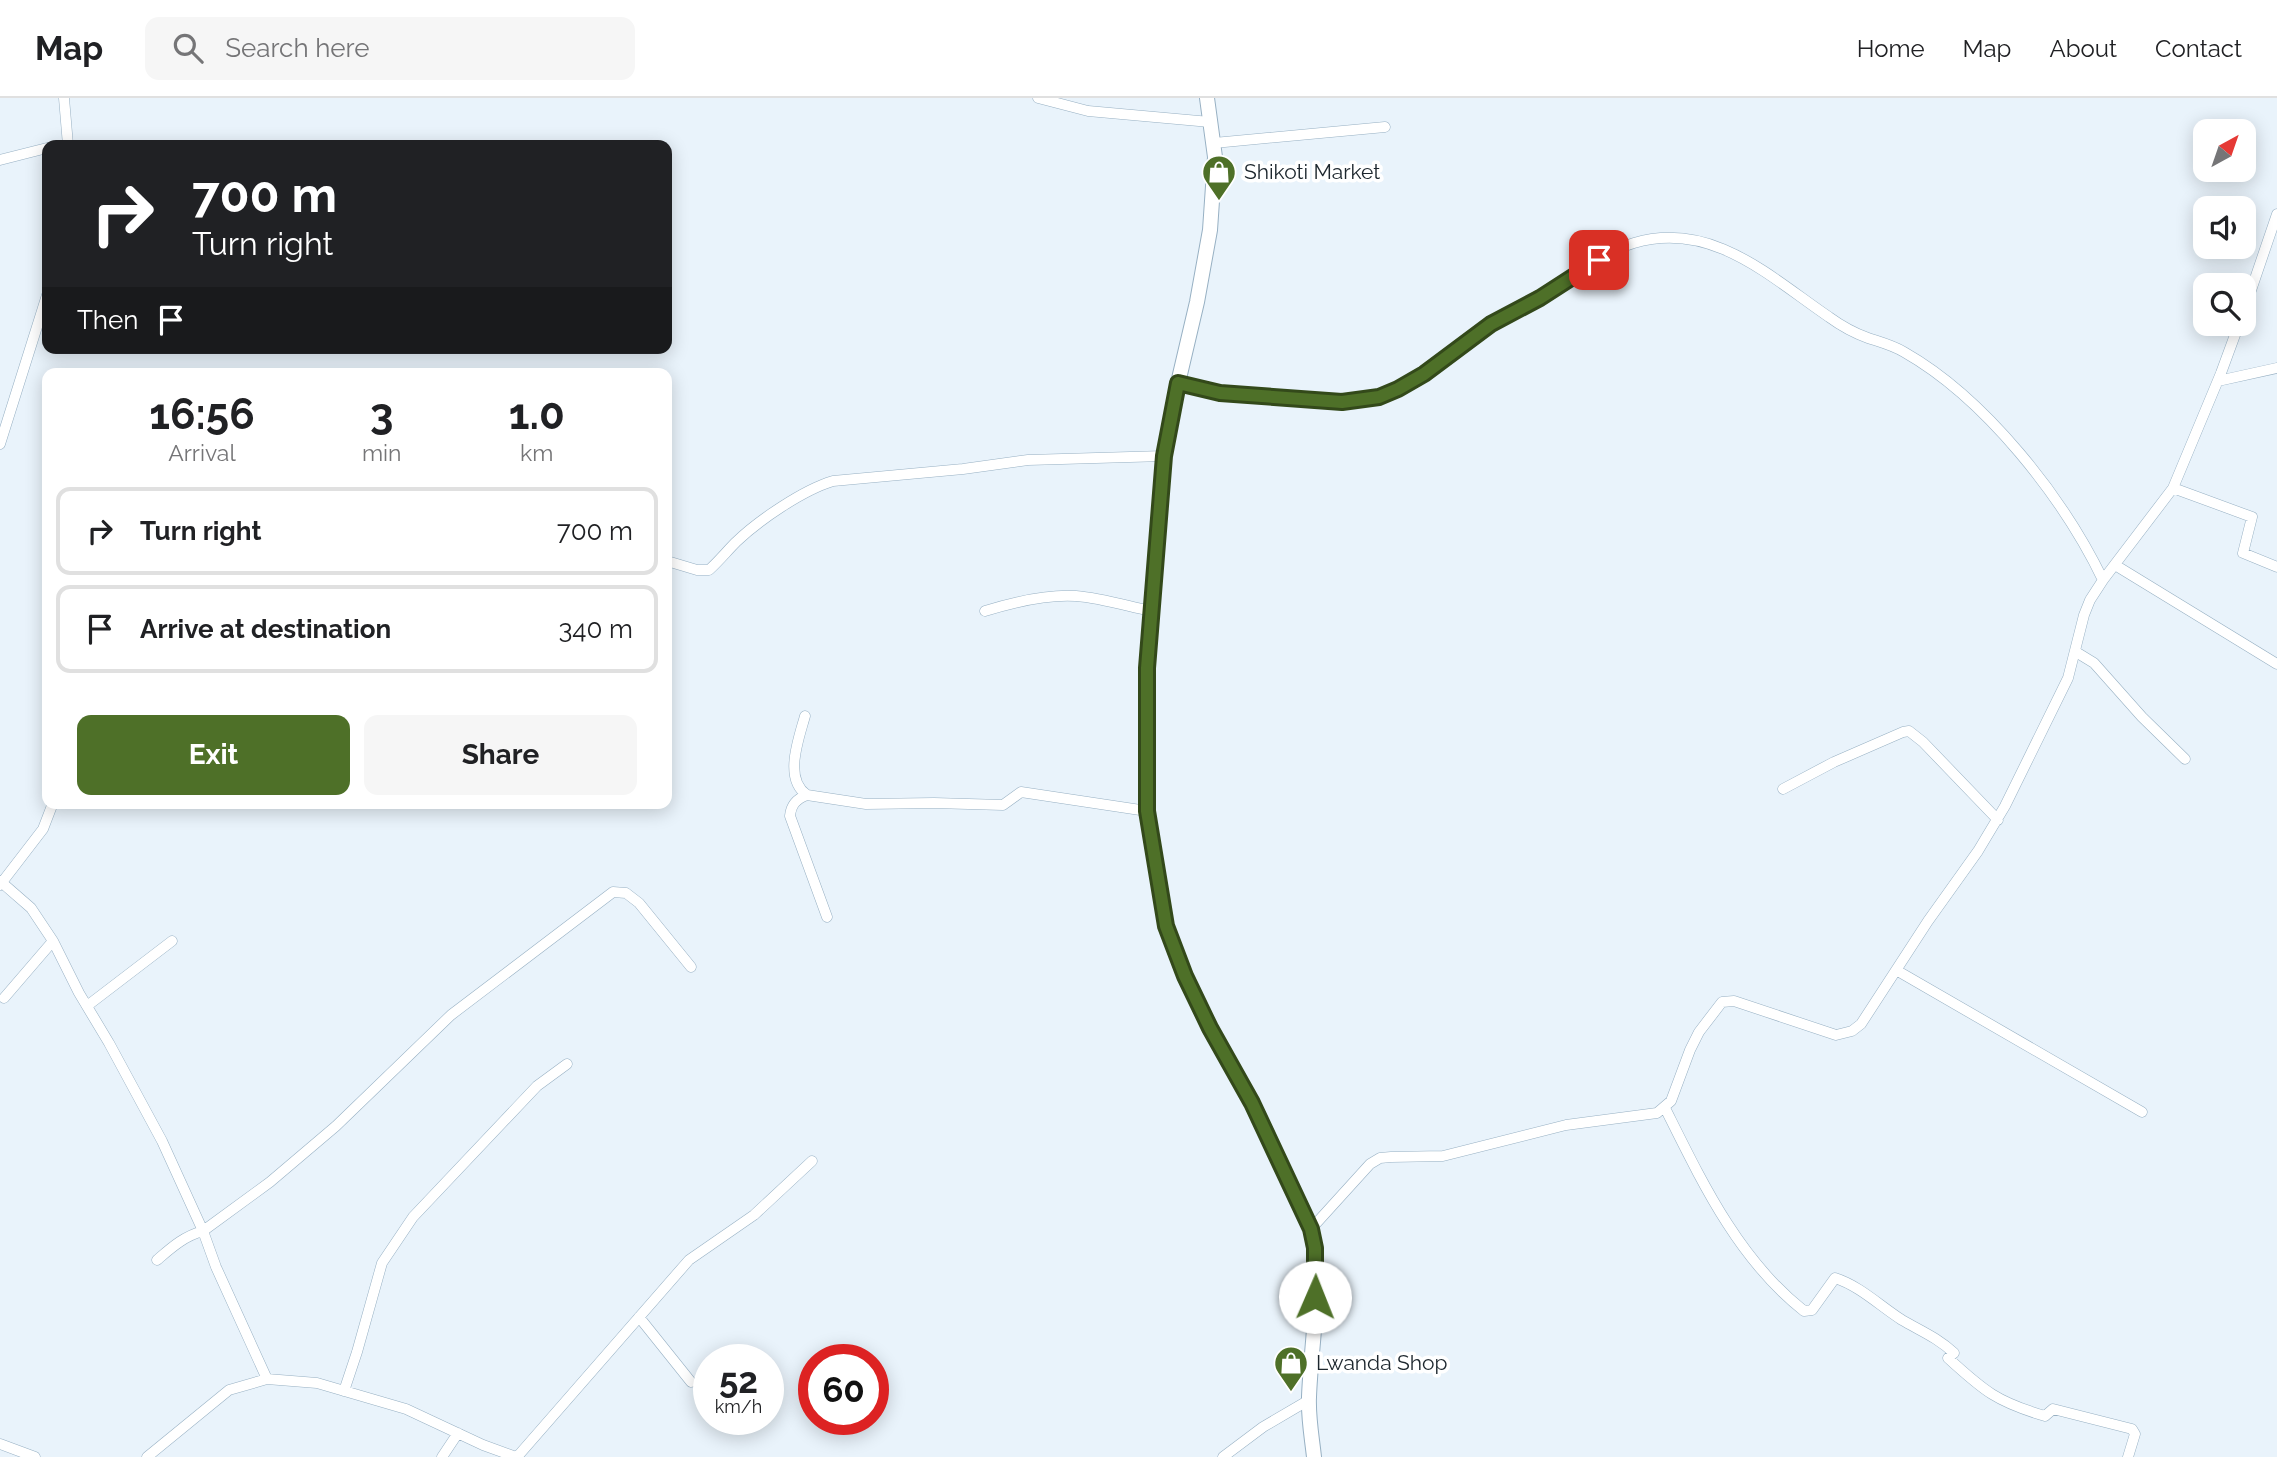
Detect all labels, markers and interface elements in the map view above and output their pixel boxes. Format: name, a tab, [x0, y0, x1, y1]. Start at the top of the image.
search box	[145, 17, 635, 80]
text: Map	[35, 29, 103, 68]
icon: search	[169, 29, 207, 67]
text: Search here	[225, 33, 370, 63]
text: Home	[1857, 34, 1925, 63]
text: Map	[1963, 34, 2011, 63]
text: About	[2049, 34, 2117, 63]
text: Contact	[2155, 34, 2242, 63]
north arrow	[2193, 119, 2256, 182]
map controls	[2193, 119, 2256, 336]
shop icon: Shikoti Market	[1200, 153, 1238, 202]
place label: Shikoti Market	[1244, 159, 1380, 184]
text: 700 m	[192, 166, 337, 223]
icon: right	[77, 168, 168, 259]
button: sound	[2193, 196, 2256, 259]
text: Turn right	[192, 225, 333, 262]
pin	[1569, 230, 1629, 290]
icon: arrive	[1580, 241, 1618, 279]
button: search	[2193, 273, 2256, 336]
icon: arrive	[152, 301, 190, 339]
text: Then	[77, 305, 138, 335]
text: 16:56	[149, 390, 255, 439]
text: 3	[370, 390, 393, 439]
text: 1.0	[509, 390, 565, 439]
text: Arrival	[168, 439, 236, 466]
text: min	[362, 439, 401, 466]
text: km	[520, 439, 553, 466]
icon: right	[81, 512, 119, 550]
text: Turn right	[140, 516, 261, 546]
text: 700 m	[557, 516, 633, 546]
icon: arrive	[81, 610, 119, 648]
text: Arrive at destination	[140, 614, 391, 644]
text: 340 m	[558, 614, 633, 644]
button: Exit	[77, 715, 350, 795]
button: Share	[364, 715, 637, 795]
position arrow	[1278, 1260, 1352, 1334]
speed limit sign: 60	[798, 1344, 889, 1435]
shop icon: Lwanda Shop	[1272, 1344, 1310, 1393]
place label: Lwanda Shop	[1316, 1350, 1447, 1375]
text: 52	[719, 1360, 758, 1401]
text: km/h	[715, 1396, 762, 1417]

